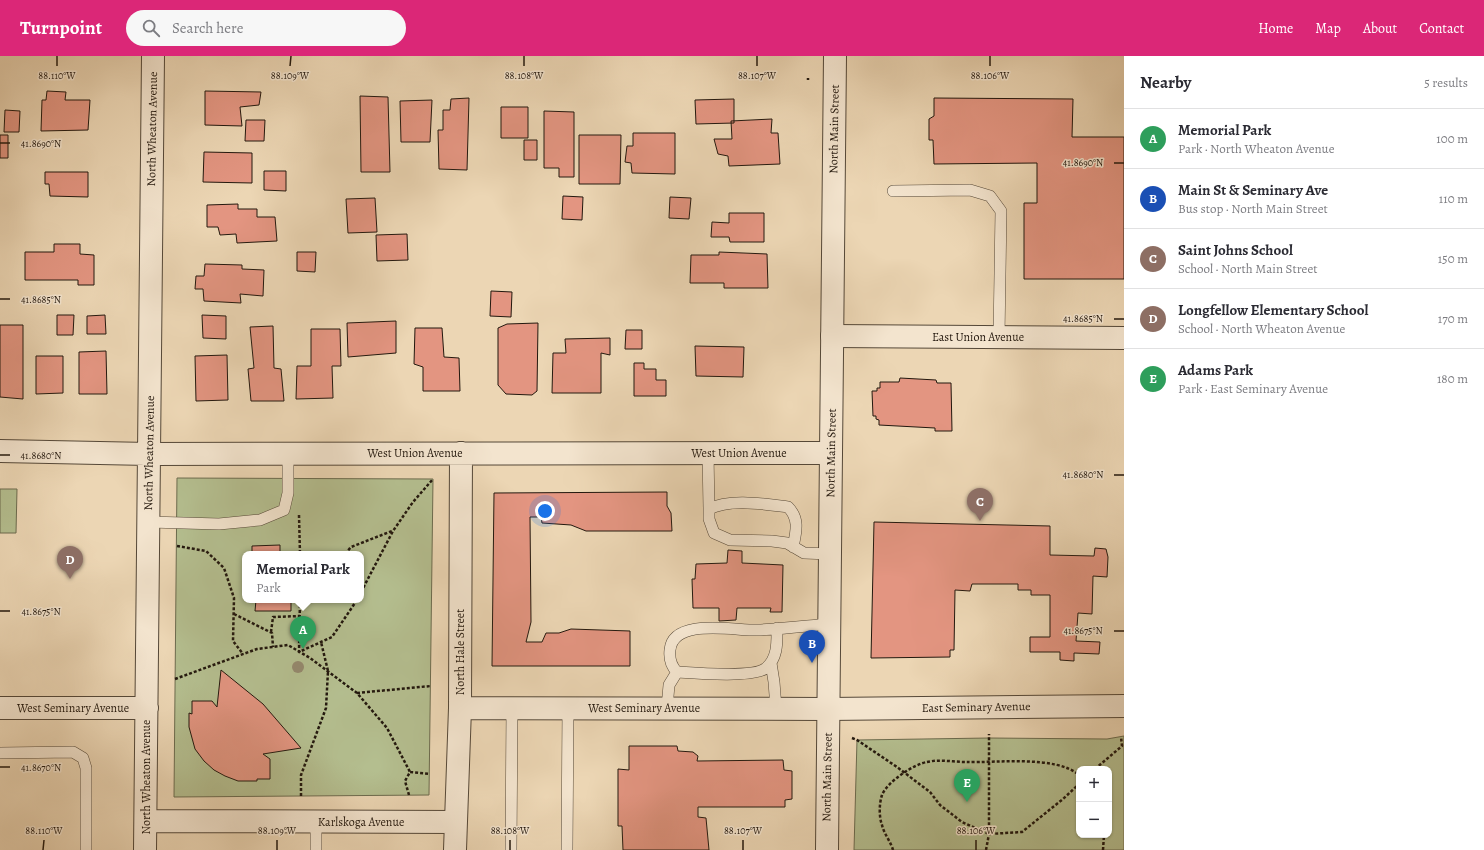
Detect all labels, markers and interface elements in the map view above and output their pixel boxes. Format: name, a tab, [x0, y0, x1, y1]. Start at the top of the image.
search box	[126, 10, 406, 46]
text: Turnpoint	[20, 15, 102, 41]
icon: search	[140, 17, 162, 39]
text: Search here	[172, 18, 243, 38]
text: Home	[1258, 19, 1293, 38]
text: Map	[1315, 19, 1341, 38]
text: About	[1363, 19, 1397, 38]
text: Contact	[1419, 19, 1464, 38]
text: 88.110°W	[38, 69, 76, 82]
text: 88.109°W	[271, 69, 310, 82]
text: 88.108°W	[505, 69, 544, 82]
text: 88.107°W	[738, 69, 777, 82]
text: 88.106°W	[971, 69, 1010, 82]
street label: North Wheaton Avenue	[143, 71, 161, 187]
text: Nearby	[1140, 71, 1191, 94]
text: 5 results	[1424, 74, 1468, 91]
street label: North Main Street	[825, 84, 843, 174]
text: Memorial Park	[1178, 120, 1271, 140]
text: A	[1149, 130, 1157, 147]
text: 100 m	[1436, 130, 1468, 147]
text: 41.8690°N	[21, 137, 61, 150]
text: Park · North Wheaton Avenue	[1178, 140, 1334, 157]
text: 41.8690°N	[1063, 156, 1103, 169]
text: Main St & Seminary Ave	[1178, 180, 1328, 200]
text: B	[1149, 190, 1157, 207]
text: 110 m	[1439, 190, 1468, 207]
text: Bus stop · North Main Street	[1178, 200, 1328, 217]
text: Saint Johns School	[1178, 240, 1293, 260]
text: C	[1149, 250, 1157, 267]
text: 150 m	[1438, 250, 1468, 267]
text: School · North Main Street	[1178, 260, 1318, 277]
text: 41.8685°N	[21, 293, 61, 306]
text: Longfellow Elementary School	[1178, 300, 1368, 320]
text: D	[1148, 310, 1158, 327]
text: 170 m	[1438, 310, 1468, 327]
text: 41.8685°N	[1063, 312, 1103, 325]
text: School · North Wheaton Avenue	[1178, 320, 1345, 337]
street label: East Union Avenue	[932, 329, 1024, 345]
text: Adams Park	[1178, 360, 1253, 380]
text: E	[1149, 370, 1157, 387]
text: 180 m	[1437, 370, 1468, 387]
text: Park · East Seminary Avenue	[1178, 380, 1328, 397]
street label: North Wheaton Avenue	[140, 395, 158, 511]
street label: North Main Street	[822, 408, 840, 498]
street label: West Union Avenue	[366, 445, 463, 461]
street label: West Union Avenue	[690, 445, 787, 461]
text: 41.8680°N	[21, 449, 61, 462]
text: 41.8680°N	[1063, 468, 1103, 481]
pin: C	[967, 488, 993, 521]
your location	[535, 501, 555, 521]
pin: D	[57, 546, 83, 579]
popup	[242, 551, 364, 603]
text: Memorial Park	[256, 559, 350, 579]
text: Park	[256, 579, 281, 596]
text: 41.8675°N	[21, 605, 61, 618]
street label: North Hale Street	[452, 609, 468, 695]
pin: A	[290, 616, 316, 649]
text: 41.8675°N	[1063, 624, 1103, 637]
pin: B	[799, 630, 825, 663]
street label: East Seminary Avenue	[921, 698, 1031, 716]
street label: West Seminary Avenue	[16, 700, 129, 716]
street label: West Seminary Avenue	[587, 700, 700, 716]
street label: North Wheaton Avenue	[138, 720, 154, 834]
street label: North Main Street	[818, 732, 836, 822]
text: 41.8670°N	[21, 761, 61, 774]
map controls	[1076, 766, 1112, 838]
button: +	[1076, 766, 1112, 802]
pin: E	[954, 769, 980, 802]
button: −	[1076, 802, 1112, 838]
street label: Karlskoga Avenue	[318, 814, 404, 830]
text: 88.110°W	[25, 824, 63, 837]
text: 88.109°W	[258, 824, 297, 837]
text: 88.108°W	[491, 824, 530, 837]
text: 88.107°W	[724, 824, 763, 837]
text: 88.106°W	[957, 824, 996, 837]

